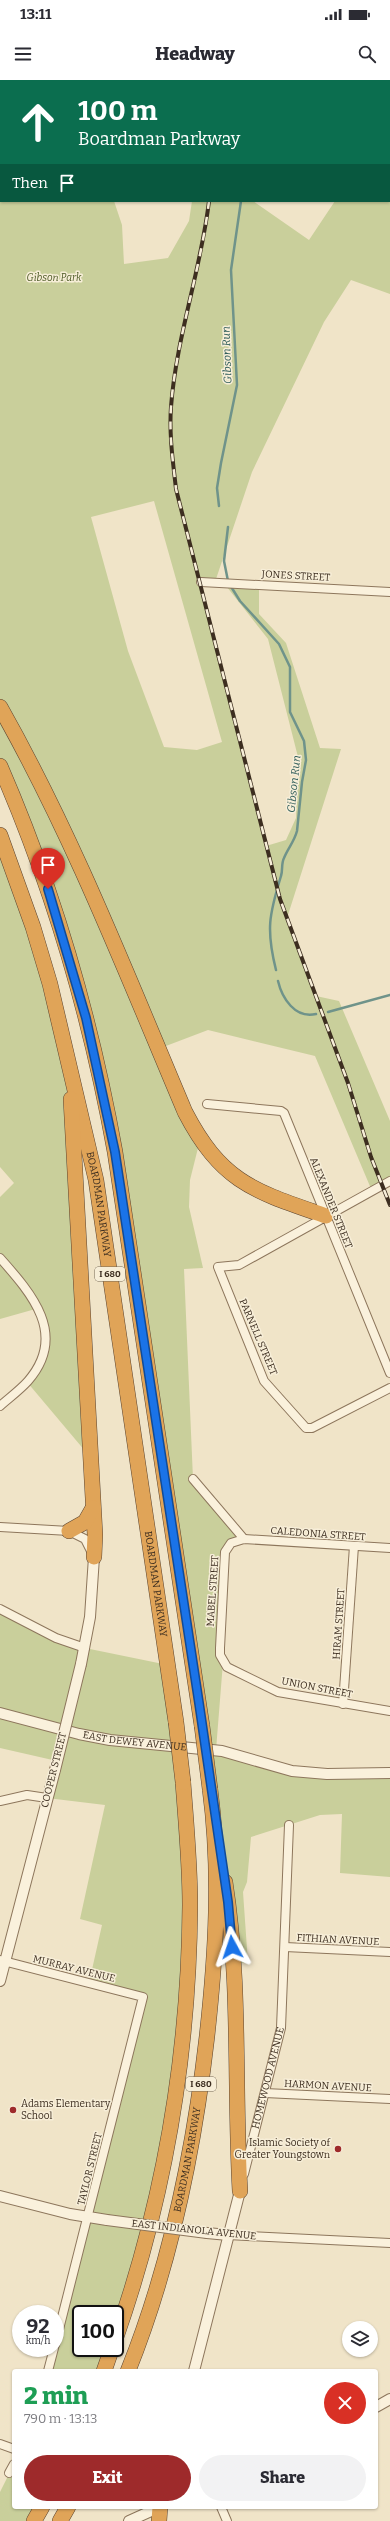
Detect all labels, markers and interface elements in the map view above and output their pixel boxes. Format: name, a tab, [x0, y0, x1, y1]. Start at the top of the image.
text: 13:11	[20, 5, 52, 23]
icon: menu	[12, 43, 34, 65]
text: Headway	[155, 43, 235, 65]
icon: search	[356, 43, 378, 65]
text: 100 m	[78, 94, 157, 127]
icon: ahead	[12, 96, 64, 148]
text: Boardman Parkway	[78, 128, 240, 150]
icon: arrive	[56, 172, 78, 194]
text: Then	[12, 174, 48, 192]
park label: Gibson Park	[27, 272, 82, 284]
water label: Gibson Run	[219, 326, 235, 384]
street label: JONES STREET	[260, 568, 331, 584]
water label: Gibson Run	[285, 754, 304, 813]
pin	[31, 848, 65, 889]
icon: arrive	[37, 854, 59, 876]
street label: BOARDMAN PARKWAY	[84, 1150, 113, 1259]
street label: ALEXANDER STREET	[307, 1156, 355, 1251]
road number: I 680	[95, 1267, 125, 1281]
street label: PARNELL STREET	[237, 1297, 280, 1377]
street label: CALEDONIA STREET	[270, 1525, 366, 1543]
street label: BOARDMAN PARKWAY	[142, 1530, 169, 1638]
street label: MABEL STREET	[205, 1555, 221, 1627]
street label: HIRAM STREET	[331, 1588, 347, 1660]
street label: UNION STREET	[281, 1675, 354, 1701]
street label: EAST DEWEY AVENUE	[82, 1729, 187, 1753]
street label: COOPER STREET	[39, 1731, 69, 1809]
position arrow	[211, 1926, 253, 1968]
street label: FITHIAN AVENUE	[296, 1932, 380, 1948]
street label: MURRAY AVENUE	[32, 1953, 116, 1985]
street label: HOMEWOOD AVENUE	[250, 2026, 287, 2130]
road number: I 680	[186, 2077, 216, 2091]
street label: HARMON AVENUE	[284, 2078, 372, 2094]
place label: Adams Elementary School	[21, 2098, 111, 2122]
marker: Adams Elementary School	[8, 2105, 18, 2115]
street label: BOARDMAN PARKWAY	[172, 2106, 204, 2213]
street label: TAYLOR STREET	[75, 2131, 105, 2207]
place label: Islamic Society of Greater Youngstown	[235, 2137, 332, 2161]
marker: Islamic Society of Greater Youngstown	[333, 2144, 343, 2154]
street label: EAST INDIANOLA AVENUE	[131, 2217, 257, 2243]
speed limit sign: 100	[72, 2305, 124, 2357]
text: 92	[26, 2314, 50, 2338]
map controls	[342, 2321, 378, 2357]
button: layers	[342, 2321, 378, 2357]
text: km/h	[26, 2335, 50, 2347]
text: 2 min	[24, 2382, 88, 2410]
button: close	[324, 2382, 366, 2424]
text: 790 m · 13:13	[24, 2411, 97, 2426]
button: Exit	[24, 2455, 191, 2501]
button: Share	[199, 2455, 366, 2501]

